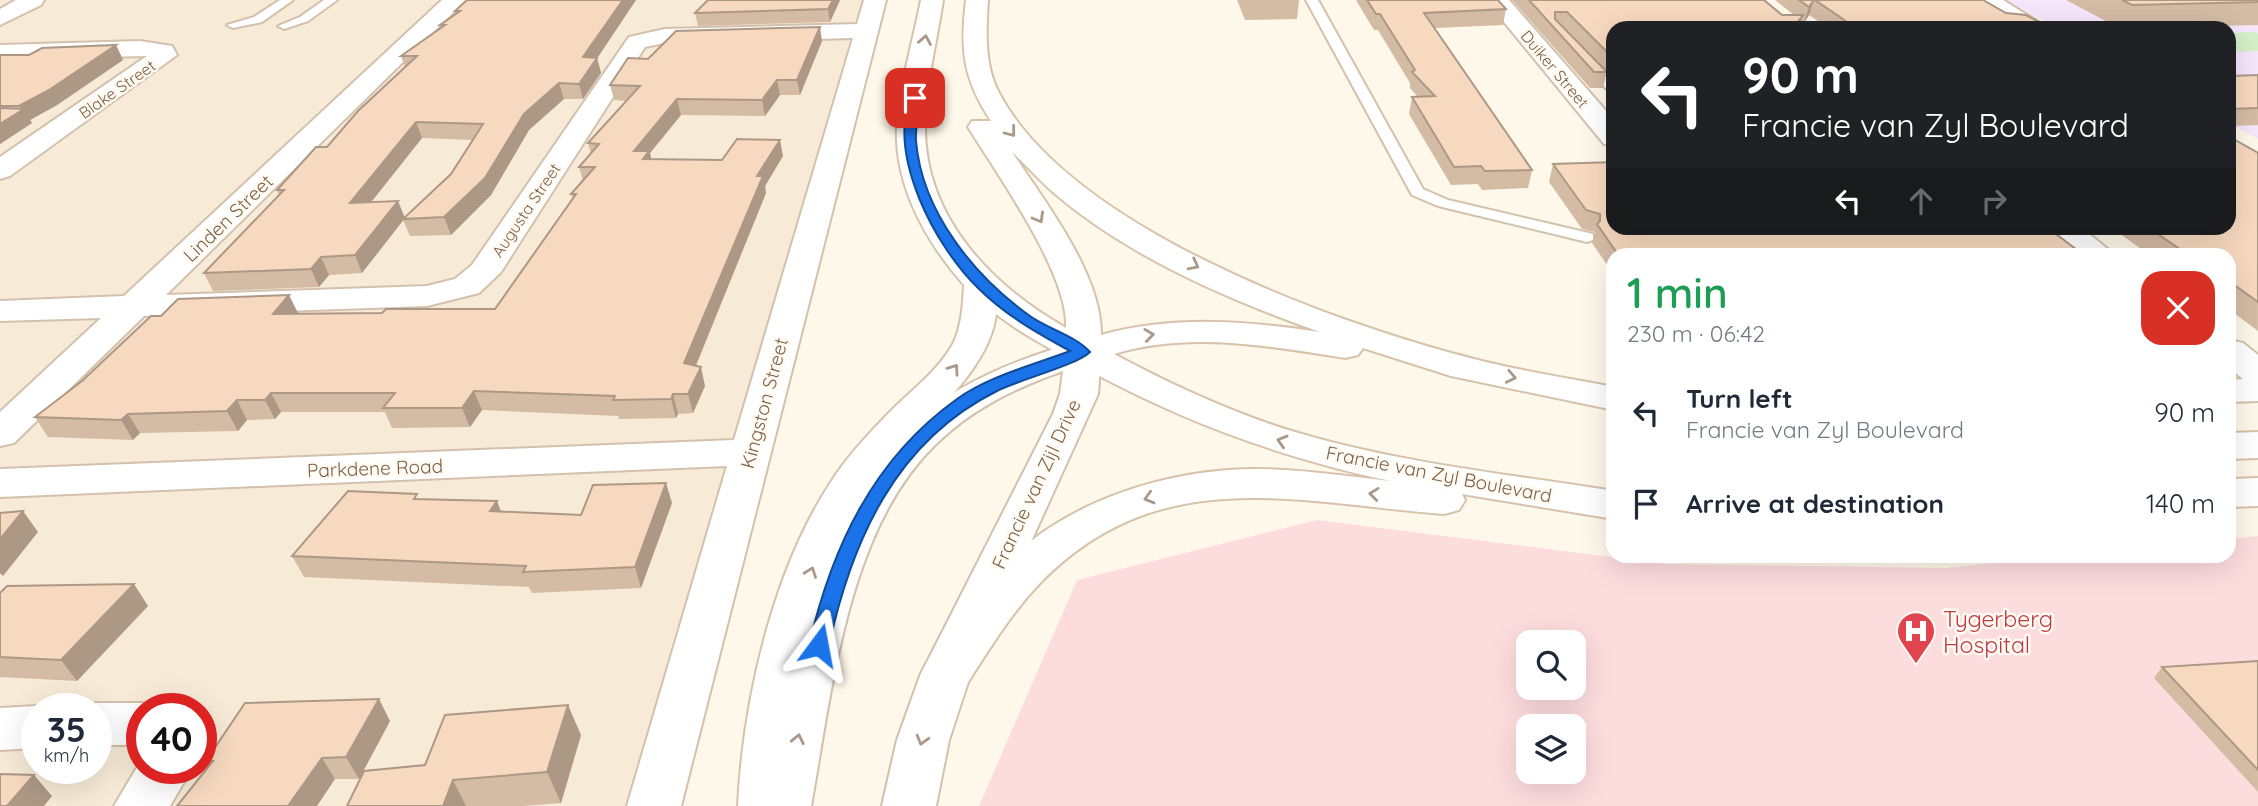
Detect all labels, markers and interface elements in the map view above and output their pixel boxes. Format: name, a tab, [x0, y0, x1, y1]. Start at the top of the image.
street label: Duiker Street	[1517, 26, 1593, 112]
one-way arrow	[917, 34, 932, 46]
text: 90 m	[1742, 44, 1859, 105]
icon: left	[1627, 49, 1718, 140]
street label: Blake Street	[75, 55, 159, 123]
pin	[885, 68, 945, 128]
icon: arrive	[896, 79, 934, 117]
text: Francie van Zyl Boulevard	[1742, 105, 2129, 145]
one-way arrow	[1003, 124, 1015, 137]
street label: Augusta Street	[487, 159, 565, 261]
street label: Linden Street	[178, 169, 278, 267]
icon: left	[1829, 182, 1867, 220]
icon: ahead	[1902, 182, 1940, 220]
icon: right	[1975, 182, 2013, 220]
one-way arrow	[1031, 211, 1044, 224]
one-way arrow	[1186, 256, 1199, 270]
text: 1 min	[1627, 266, 1728, 319]
button: close	[2141, 271, 2215, 345]
text: 230 m · 06:42	[1627, 319, 1765, 348]
one-way arrow	[1143, 328, 1154, 343]
street label: Kingston Street	[735, 335, 793, 471]
one-way arrow	[946, 364, 958, 377]
one-way arrow	[1505, 368, 1517, 383]
text: Turn left	[1686, 382, 1793, 415]
icon: left	[1627, 394, 1665, 432]
street label: Francie van Zijl Drive	[986, 395, 1086, 573]
text: 90 m	[2154, 396, 2215, 429]
text: Francie van Zyl Boulevard	[1686, 415, 1964, 444]
one-way arrow	[1277, 434, 1289, 449]
street label: Francie van Zyl Boulevard	[1324, 440, 1554, 508]
street label: Parkdene Road	[307, 454, 443, 482]
icon: arrive	[1627, 485, 1665, 523]
one-way arrow	[1368, 486, 1380, 501]
text: Arrive at destination	[1686, 487, 1944, 520]
text: 140 m	[2146, 487, 2215, 520]
one-way arrow	[1143, 489, 1155, 504]
one-way arrow	[802, 567, 816, 579]
place label: Tygerberg Hospital	[1943, 604, 2053, 659]
position arrow	[782, 608, 856, 682]
hospital icon: Tygerberg Hospital	[1895, 610, 1937, 665]
map controls	[1516, 630, 1586, 784]
button: search	[1516, 630, 1586, 700]
speed limit sign: 40	[126, 693, 217, 784]
text: 35	[47, 707, 86, 751]
button: layers	[1516, 714, 1586, 784]
one-way arrow	[790, 733, 805, 745]
one-way arrow	[916, 733, 931, 745]
text: km/h	[44, 744, 89, 767]

